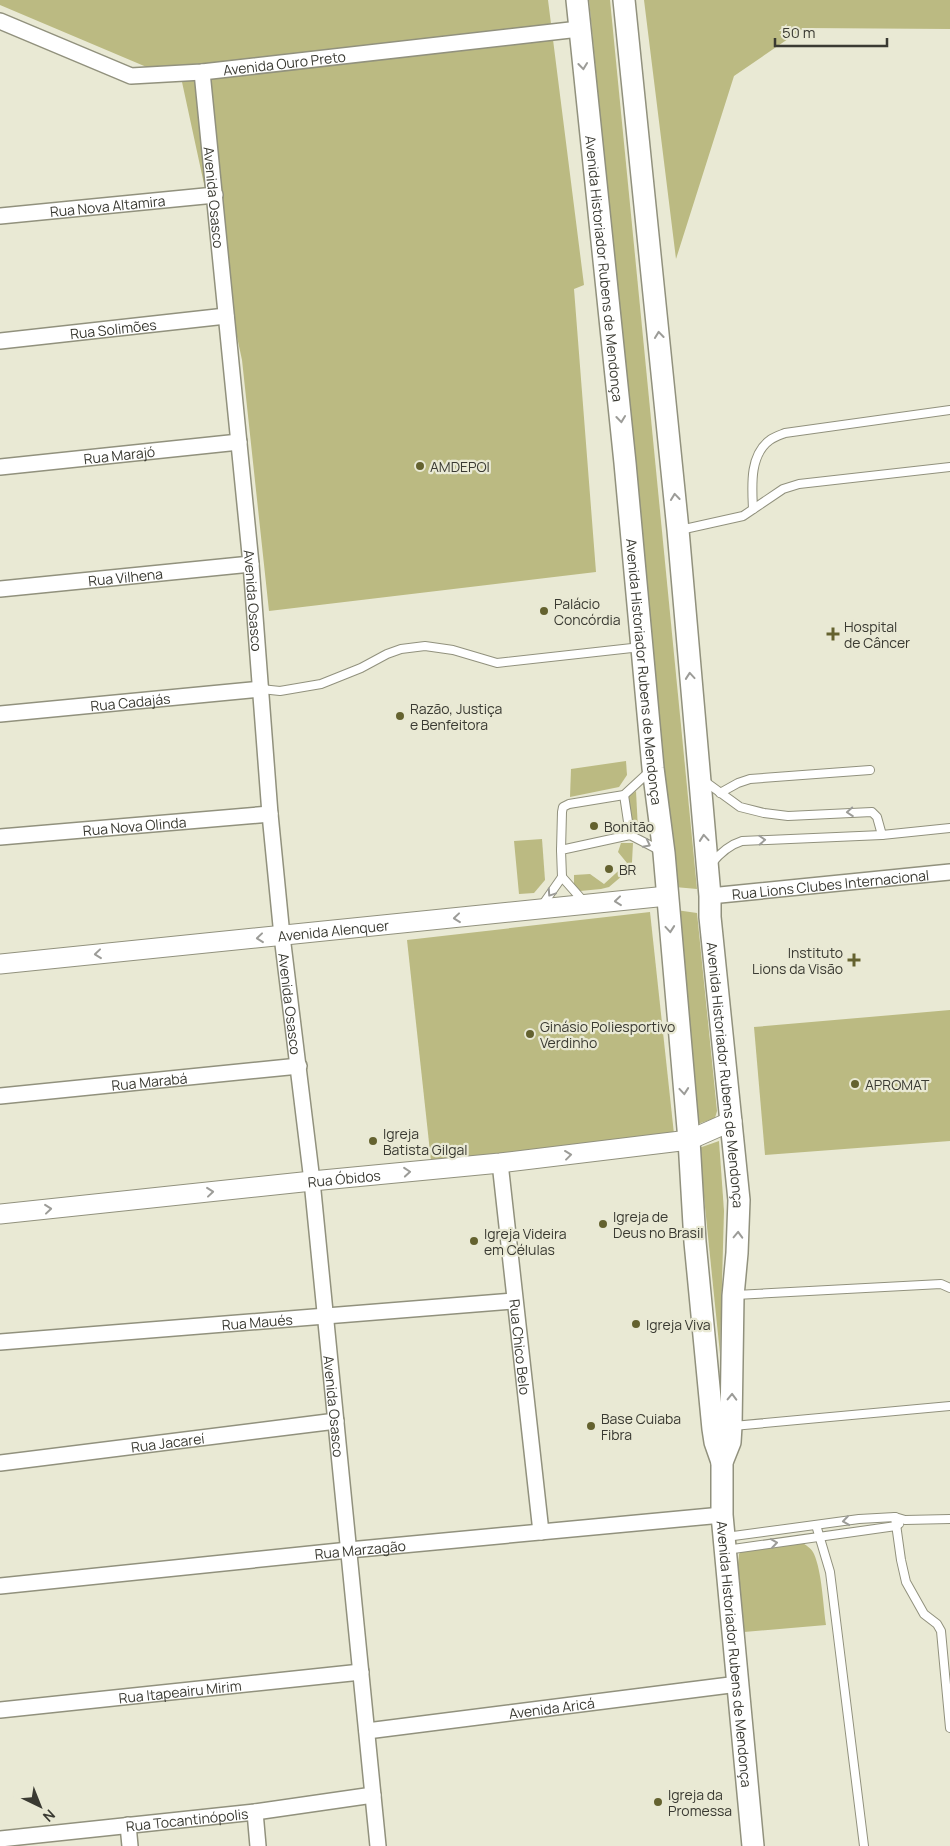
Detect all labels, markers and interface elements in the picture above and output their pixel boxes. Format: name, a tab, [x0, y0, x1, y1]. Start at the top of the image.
scale bar	[775, 15, 888, 47]
text: 50 m	[782, 22, 816, 43]
street label: Avenida Ouro Preto	[222, 46, 347, 79]
one-way arrow	[577, 62, 588, 70]
street label: Avenida Historiador Rubens de Mendonça	[582, 134, 628, 403]
street label: Avenida Osasco	[200, 146, 229, 249]
street label: Rua Nova Altamira	[49, 190, 166, 221]
street label: Rua Solimões	[69, 314, 158, 343]
one-way arrow	[653, 331, 664, 339]
one-way arrow	[615, 415, 626, 423]
street label: Rua Marajó	[83, 441, 156, 468]
place label: AMDEPOl	[430, 457, 490, 476]
marker: AMDEPOl	[414, 460, 426, 472]
one-way arrow	[670, 492, 681, 500]
street label: Avenida Historiador Rubens de Mendonça	[622, 537, 667, 806]
street label: Avenida Osasco	[240, 549, 267, 652]
street label: Rua Vilhena	[87, 563, 164, 590]
place label: Palácio Concórdia	[554, 594, 621, 629]
marker: Palácio Concórdia	[538, 605, 550, 617]
place label: Hospital de Câncer	[844, 617, 910, 652]
marker: Hospital de Câncer	[826, 627, 840, 641]
one-way arrow	[685, 672, 696, 680]
street label: Rua Cadajás	[90, 688, 171, 715]
place label: Razão, Justiça e Benfeitora	[410, 699, 502, 734]
marker: Razão, Justiça e Benfeitora	[394, 710, 406, 722]
one-way arrow	[845, 807, 853, 818]
street label: Rua Nova Olinda	[82, 812, 187, 839]
place label: Bonitão	[604, 817, 654, 836]
marker: Bonitão	[588, 820, 600, 832]
one-way arrow	[699, 834, 710, 842]
one-way arrow	[758, 834, 766, 845]
one-way arrow	[642, 838, 651, 848]
place label: BR	[619, 860, 637, 879]
marker: BR	[603, 863, 615, 875]
street label: Rua Lions Clubes Internacional	[731, 865, 930, 903]
one-way arrow	[548, 887, 557, 897]
one-way arrow	[614, 895, 622, 906]
one-way arrow	[452, 912, 460, 923]
street label: Avenida Alenquer	[277, 915, 390, 945]
one-way arrow	[664, 925, 675, 933]
one-way arrow	[256, 932, 264, 943]
street label: Avenida Historiador Rubens de Mendonça	[703, 941, 749, 1209]
place label: Instituto Lions da Visão	[752, 943, 843, 978]
one-way arrow	[94, 948, 102, 959]
street label: Avenida Osasco	[275, 952, 306, 1056]
marker: Instituto Lions da Visão	[847, 953, 861, 967]
place label: Ginásio Poliesportivo Verdinho	[540, 1017, 675, 1052]
marker: Ginásio Poliesportivo Verdinho	[524, 1028, 536, 1040]
street label: Rua Marabá	[111, 1068, 188, 1094]
place label: APROMAT	[865, 1075, 930, 1094]
marker: APROMAT	[849, 1078, 861, 1090]
one-way arrow	[678, 1087, 689, 1095]
place label: Igreja Batista Gilgal	[383, 1124, 468, 1159]
marker: Igreja Batista Gilgal	[367, 1135, 379, 1147]
one-way arrow	[564, 1150, 572, 1161]
street label: Rua Óbidos	[307, 1165, 382, 1191]
one-way arrow	[403, 1167, 411, 1178]
one-way arrow	[206, 1187, 214, 1198]
one-way arrow	[45, 1204, 53, 1215]
place label: Igreja de Deus no Brasil	[613, 1207, 703, 1242]
marker: Igreja de Deus no Brasil	[597, 1218, 609, 1230]
place label: Igreja Videira em Células	[484, 1224, 566, 1259]
one-way arrow	[733, 1230, 743, 1238]
marker: Igreja Videira em Células	[468, 1235, 480, 1247]
street label: Rua Chico Belo	[506, 1298, 535, 1396]
street label: Rua Maués	[221, 1309, 293, 1334]
place label: Igreja Viva	[646, 1315, 711, 1334]
marker: Igreja Viva	[630, 1318, 642, 1330]
street label: Avenida Osasco	[320, 1355, 349, 1458]
one-way arrow	[727, 1393, 737, 1400]
place label: Base Cuiaba Fibra	[601, 1409, 681, 1444]
marker: Base Cuiaba Fibra	[585, 1420, 597, 1432]
street label: Rua Jacareí	[130, 1428, 206, 1456]
one-way arrow	[842, 1515, 851, 1525]
street label: Avenida Historiador Rubens de Mendonça	[713, 1520, 757, 1788]
street label: Rua Marzagão	[314, 1535, 407, 1563]
one-way arrow	[770, 1538, 778, 1549]
street label: Rua Itapeairu Mirim	[118, 1675, 242, 1707]
street label: Avenida Aricá	[508, 1693, 596, 1722]
north arrow	[15, 1781, 65, 1831]
place label: Igreja da Promessa	[668, 1785, 732, 1820]
marker: Igreja da Promessa	[652, 1796, 664, 1808]
street label: Rua Tocantinópolis	[125, 1803, 249, 1835]
text: N	[39, 1805, 59, 1826]

